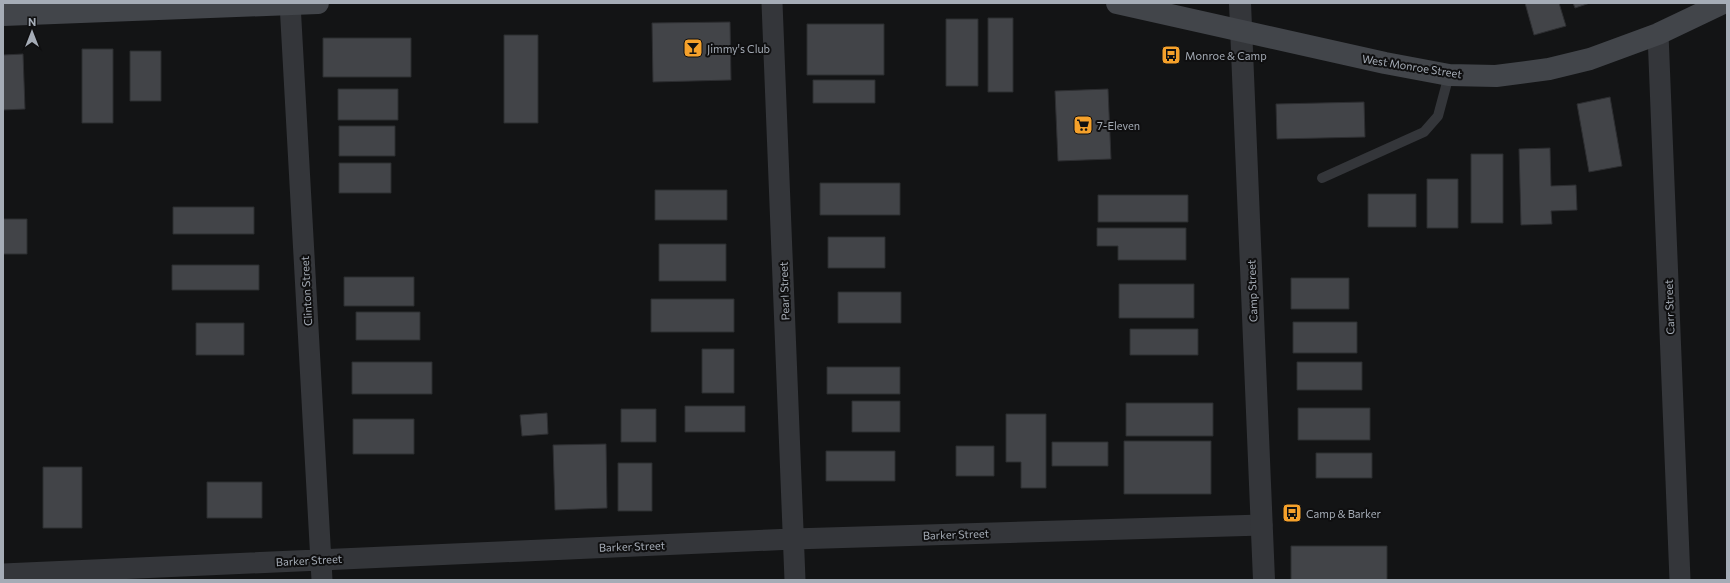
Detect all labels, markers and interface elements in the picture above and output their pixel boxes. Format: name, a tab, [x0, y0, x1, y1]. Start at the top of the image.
north arrow	[12, 12, 52, 52]
text: N	[28, 15, 36, 28]
bar icon: Jimmy's Club	[682, 37, 704, 59]
place label: Jimmy's Club	[707, 42, 770, 56]
bus stop icon: Monroe & Camp	[1160, 44, 1182, 66]
place label: Monroe & Camp	[1185, 49, 1267, 62]
street label: West Monroe Street	[1361, 52, 1463, 80]
supermarket icon: 7-Eleven	[1072, 114, 1094, 136]
place label: 7-Eleven	[1097, 119, 1140, 132]
street label: Clinton Street	[298, 255, 314, 326]
street label: Camp Street	[1244, 259, 1260, 323]
street label: Pearl Street	[776, 261, 792, 321]
street label: Carr Street	[1662, 279, 1676, 335]
bus stop icon: Camp & Barker	[1281, 502, 1303, 524]
place label: Camp & Barker	[1306, 507, 1381, 520]
street label: Barker Street	[923, 526, 990, 542]
street label: Barker Street	[599, 538, 666, 554]
street label: Barker Street	[276, 552, 343, 568]

